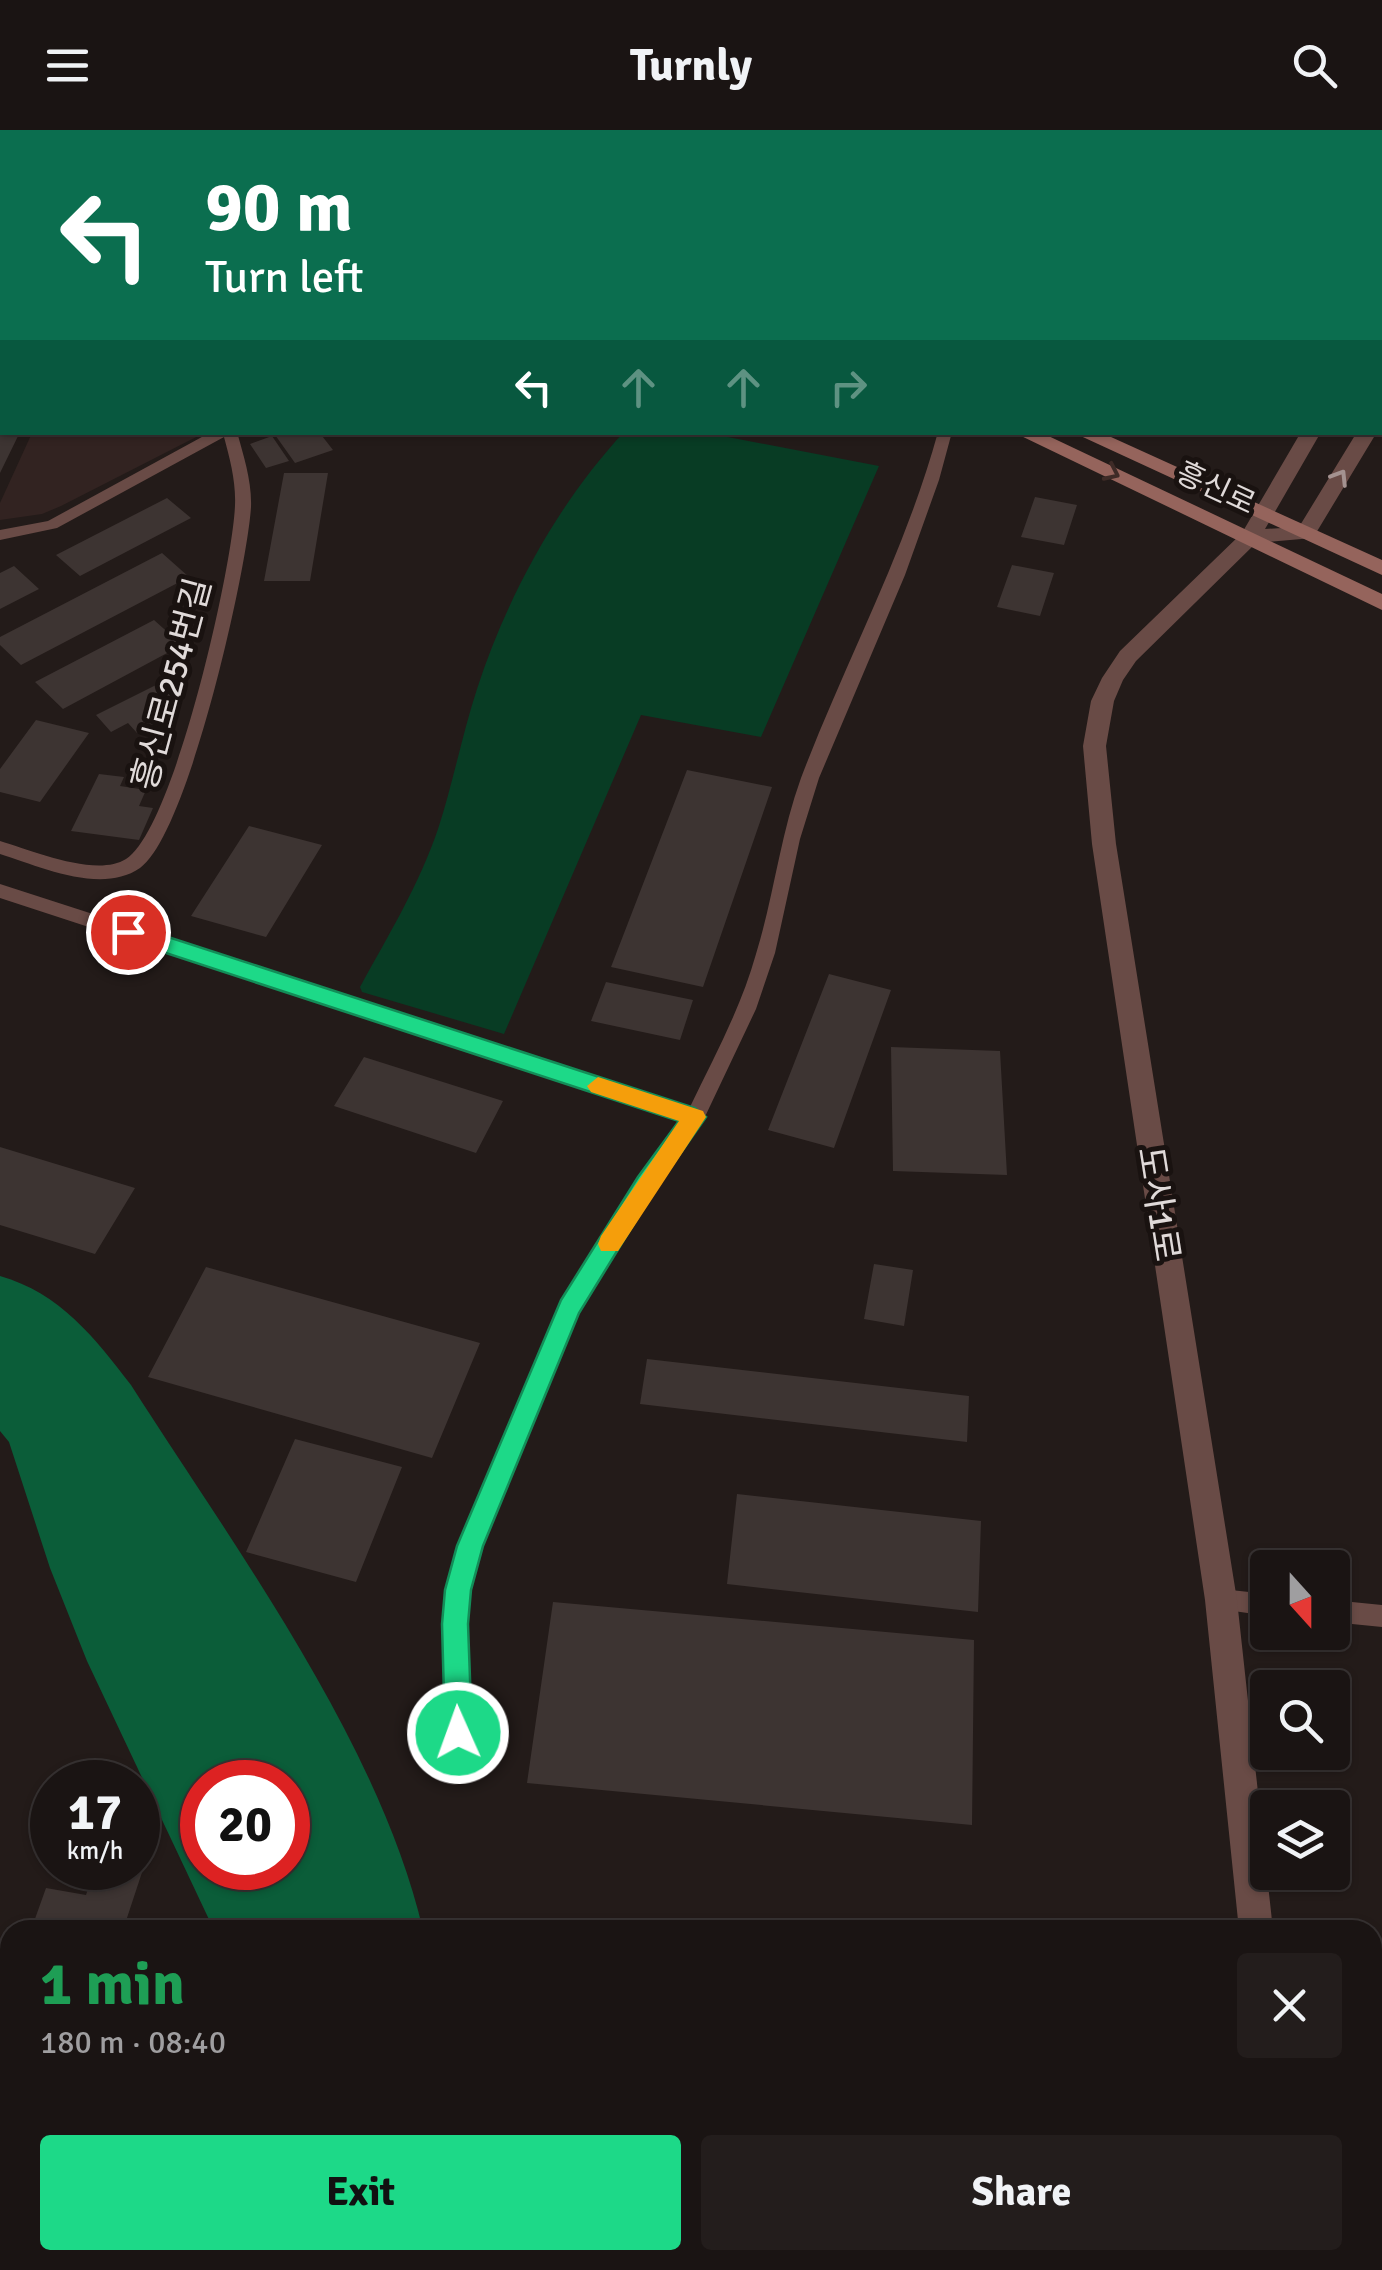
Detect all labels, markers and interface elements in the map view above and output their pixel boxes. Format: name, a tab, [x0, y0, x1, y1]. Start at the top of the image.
icon: menu	[40, 38, 95, 93]
text: Turnly	[630, 38, 752, 93]
icon: search	[1287, 38, 1342, 93]
text: 90 m	[205, 164, 353, 250]
icon: left	[40, 170, 170, 300]
text: Turn left	[205, 250, 364, 305]
icon: left	[506, 360, 561, 415]
icon: ahead	[611, 360, 666, 415]
icon: ahead	[716, 360, 771, 415]
icon: right	[821, 360, 876, 415]
street label: 흥신로	[1170, 454, 1261, 523]
one-way arrow	[1102, 461, 1120, 481]
one-way arrow	[1328, 470, 1347, 488]
street label: 흥신로254번길	[123, 573, 220, 795]
pin	[86, 890, 171, 975]
icon: arrive	[101, 905, 156, 960]
street label: 도사1로	[1128, 1144, 1189, 1264]
north arrow	[1250, 1550, 1350, 1650]
map controls	[1250, 1550, 1350, 1890]
button: search	[1250, 1670, 1350, 1770]
position arrow	[406, 1681, 510, 1785]
speed limit sign: 20	[180, 1760, 310, 1890]
text: 17	[68, 1782, 122, 1844]
button: layers	[1250, 1790, 1350, 1890]
text: km/h	[67, 1835, 123, 1866]
text: 1 min	[40, 1948, 185, 2022]
button: close	[1237, 1953, 1342, 2058]
text: 180 m · 08:40	[40, 2023, 226, 2062]
button: Exit	[40, 2135, 681, 2250]
button: Share	[701, 2135, 1342, 2250]

